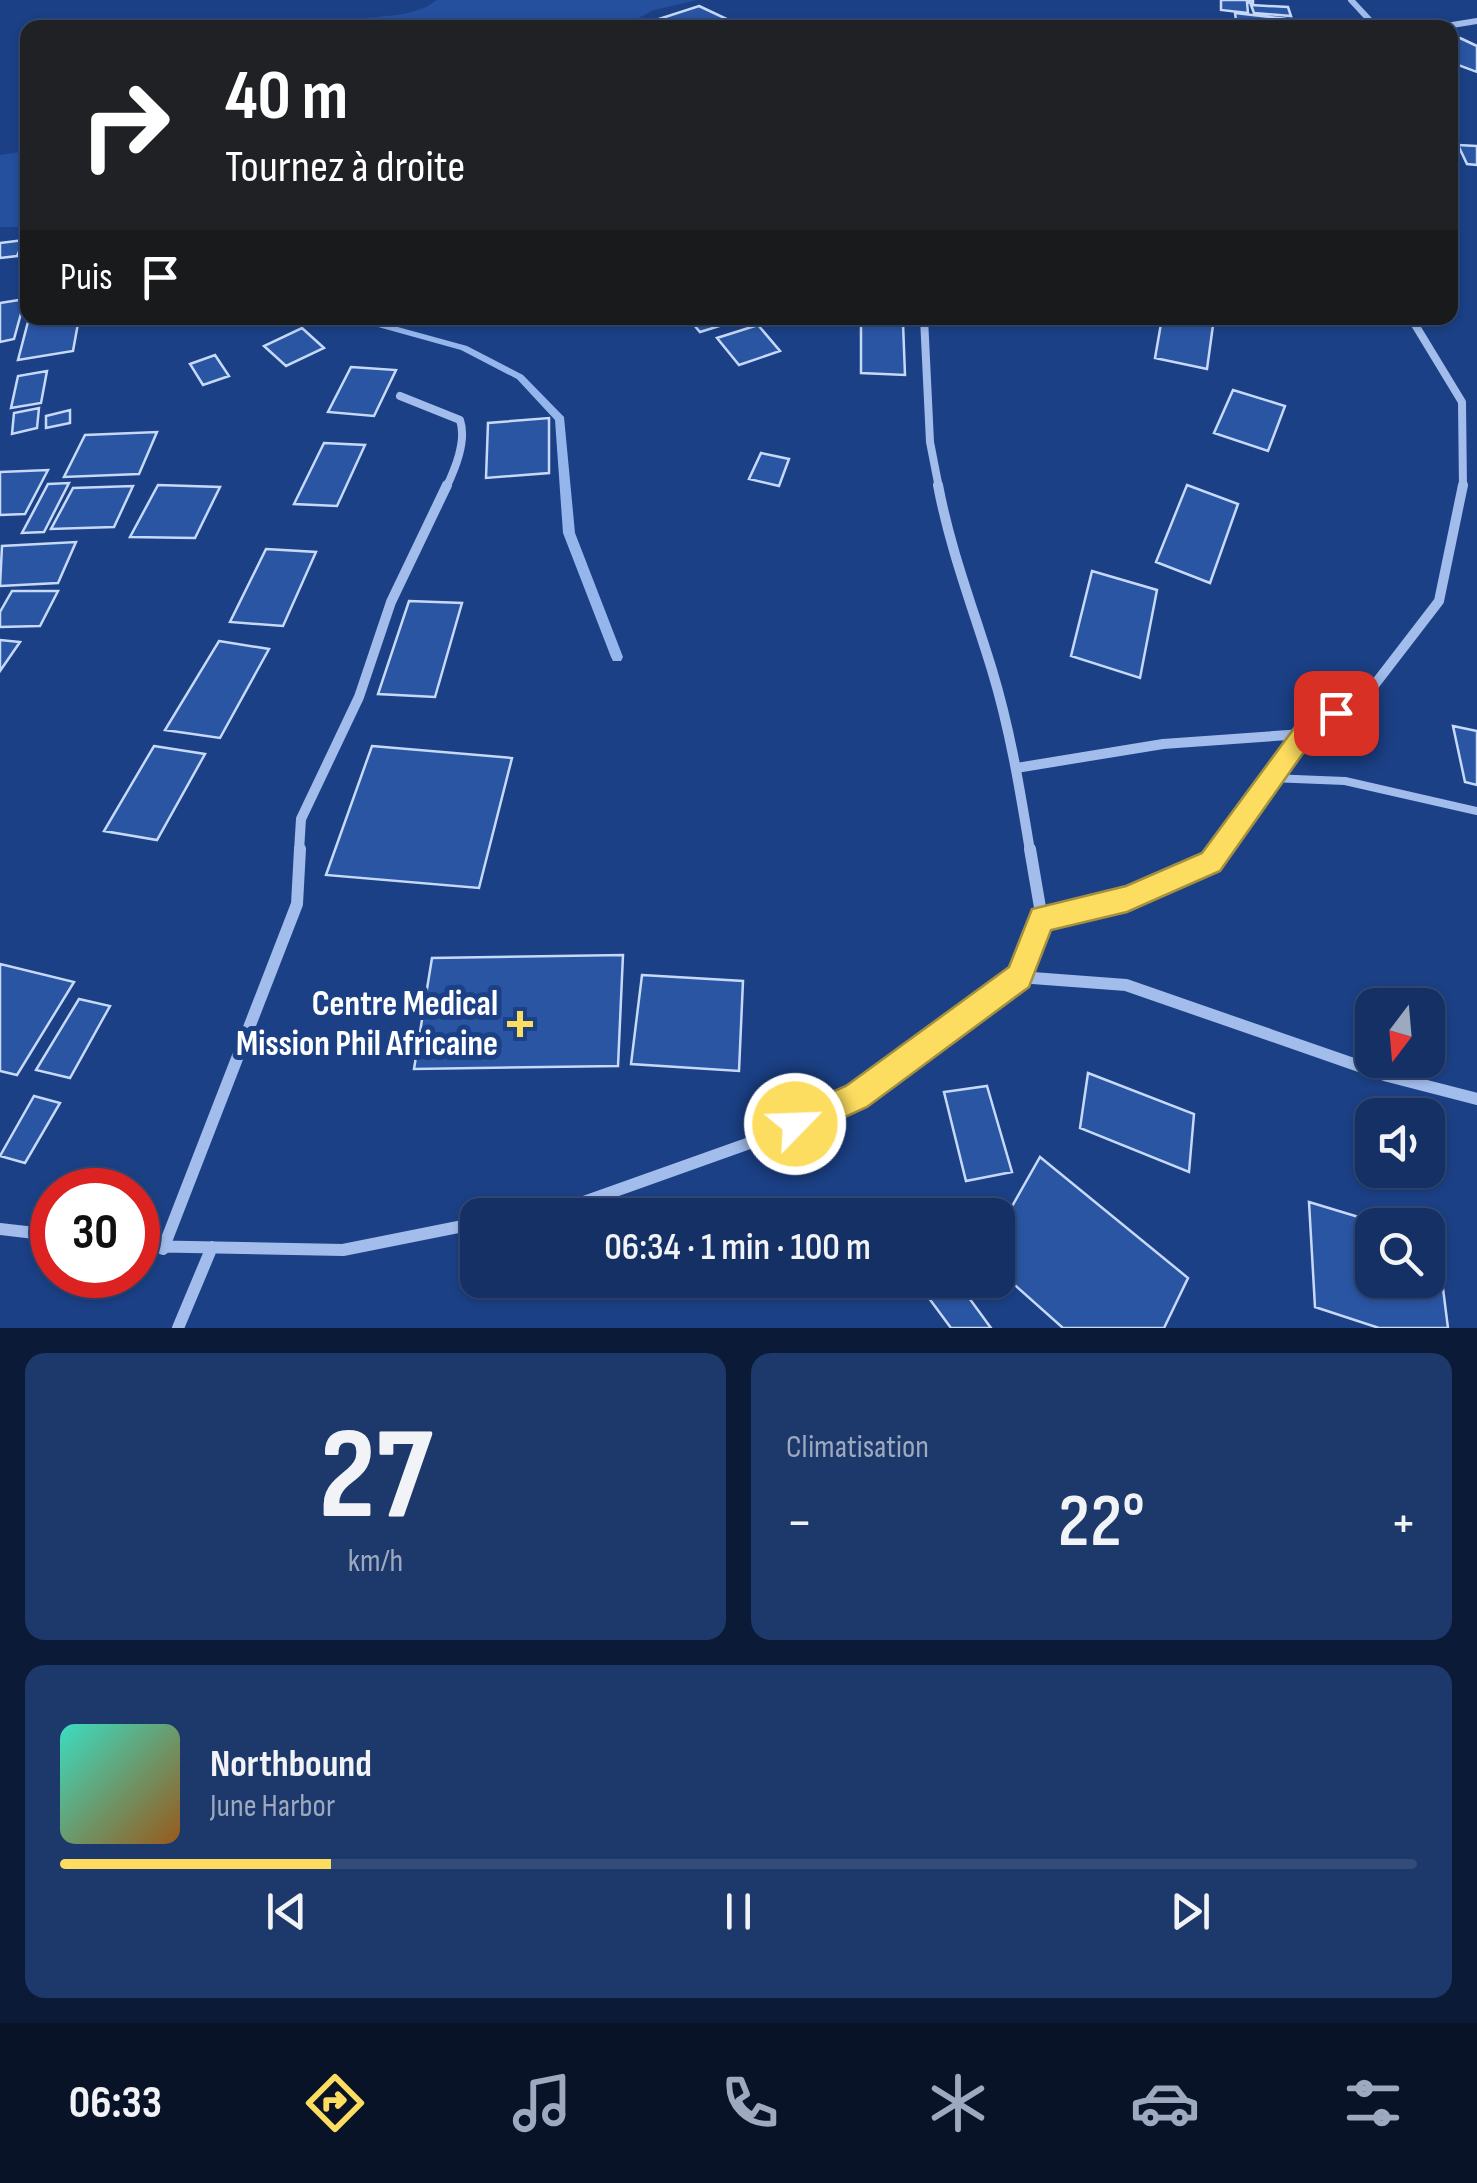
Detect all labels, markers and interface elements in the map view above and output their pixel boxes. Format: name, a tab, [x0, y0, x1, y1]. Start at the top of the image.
text: 40 m	[225, 55, 348, 139]
icon: right	[60, 60, 190, 190]
text: Tournez à droite	[225, 140, 465, 195]
icon: arrive	[133, 250, 188, 305]
text: Puis	[60, 255, 113, 300]
pin	[1294, 671, 1379, 756]
icon: arrive	[1309, 686, 1364, 741]
place label: Centre Medical Mission Phil Africaine	[236, 983, 498, 1066]
north arrow	[1355, 988, 1445, 1078]
map controls	[1355, 988, 1445, 1298]
marker: Centre Medical Mission Phil Africaine	[507, 1011, 533, 1037]
position arrow	[743, 1072, 847, 1176]
button: sound	[1355, 1098, 1445, 1188]
speed limit sign: 30	[30, 1168, 160, 1298]
button: search	[1355, 1208, 1445, 1298]
text: 06:34 · 1 min · 100 m	[604, 1225, 871, 1270]
text: 27	[319, 1399, 432, 1555]
text: Climatisation	[786, 1428, 929, 1467]
text: 22°	[1058, 1477, 1145, 1568]
text: −	[786, 1490, 813, 1557]
text: +	[1390, 1490, 1417, 1557]
text: km/h	[348, 1542, 403, 1581]
text: Northbound	[210, 1742, 372, 1787]
text: June Harbor	[210, 1787, 335, 1826]
icon: previous	[259, 1884, 314, 1939]
icon: pause	[711, 1884, 766, 1939]
icon: next	[1163, 1884, 1218, 1939]
icon: directions	[300, 2068, 370, 2138]
icon: music	[507, 2068, 577, 2138]
icon: phone	[715, 2068, 785, 2138]
icon: climate	[923, 2068, 993, 2138]
icon: car	[1130, 2068, 1200, 2138]
icon: filters	[1338, 2068, 1408, 2138]
text: 06:33	[69, 2076, 162, 2131]

